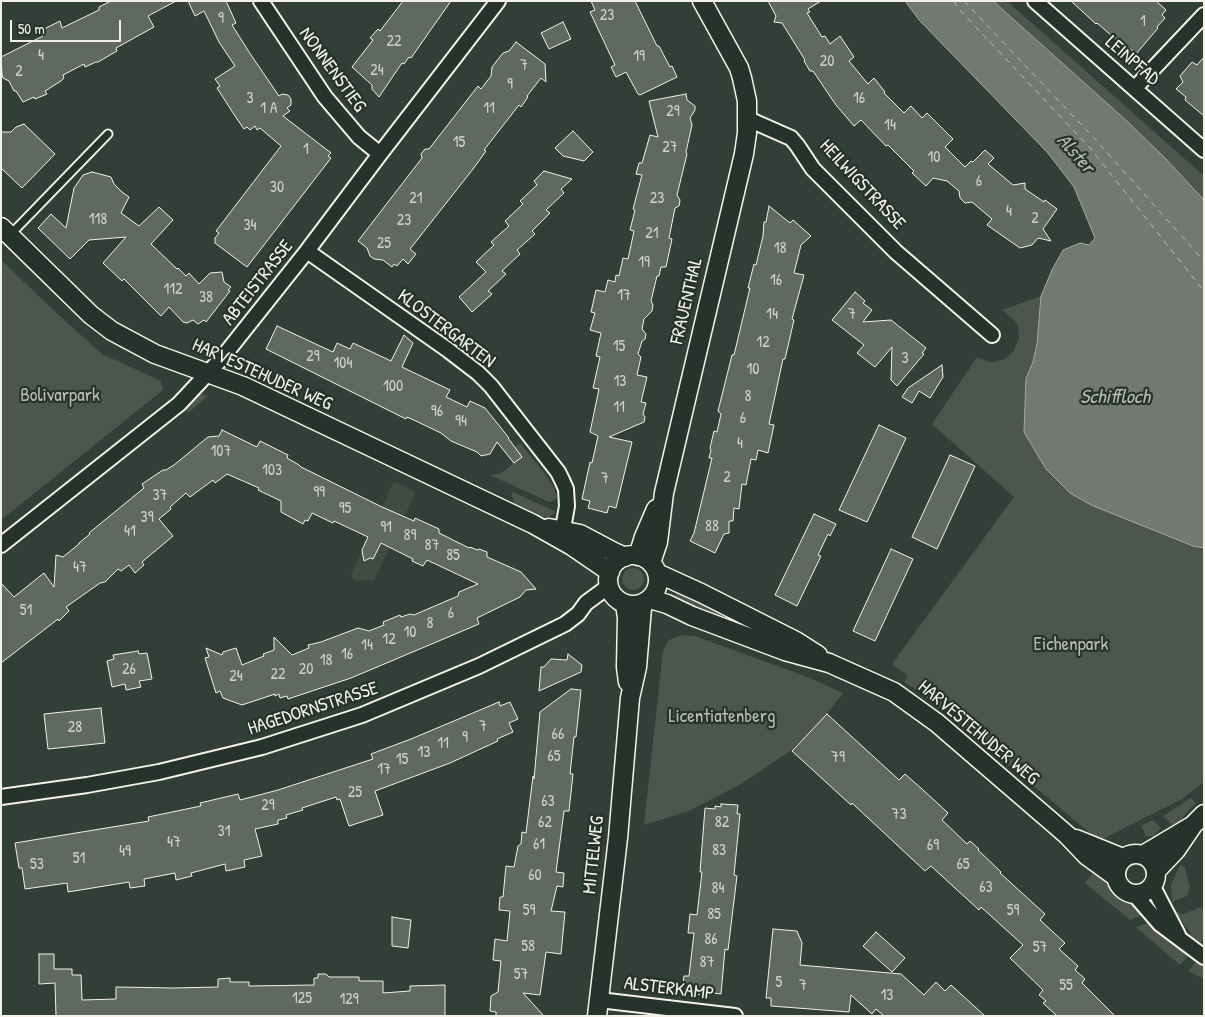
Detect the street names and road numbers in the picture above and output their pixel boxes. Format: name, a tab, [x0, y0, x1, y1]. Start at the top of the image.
street label: NONNENSTIEG	[294, 23, 370, 117]
street label: LEINPFAD	[1100, 31, 1164, 91]
street label: HEILWIGSTRASSE	[814, 135, 910, 235]
street label: ABTEISTRASSE	[218, 236, 298, 330]
street label: FRAUENTHAL	[666, 256, 708, 346]
street label: KLOSTERGARTEN	[393, 285, 499, 373]
street label: HARVESTEHUDER WEG	[188, 334, 336, 416]
street label: HARVESTEHUDER WEG	[913, 676, 1043, 790]
street label: HAGEDORNSTRASSE	[245, 677, 381, 741]
street label: MITTELWEG	[579, 815, 609, 895]
street label: ALSTERKAMP	[623, 972, 715, 1006]

